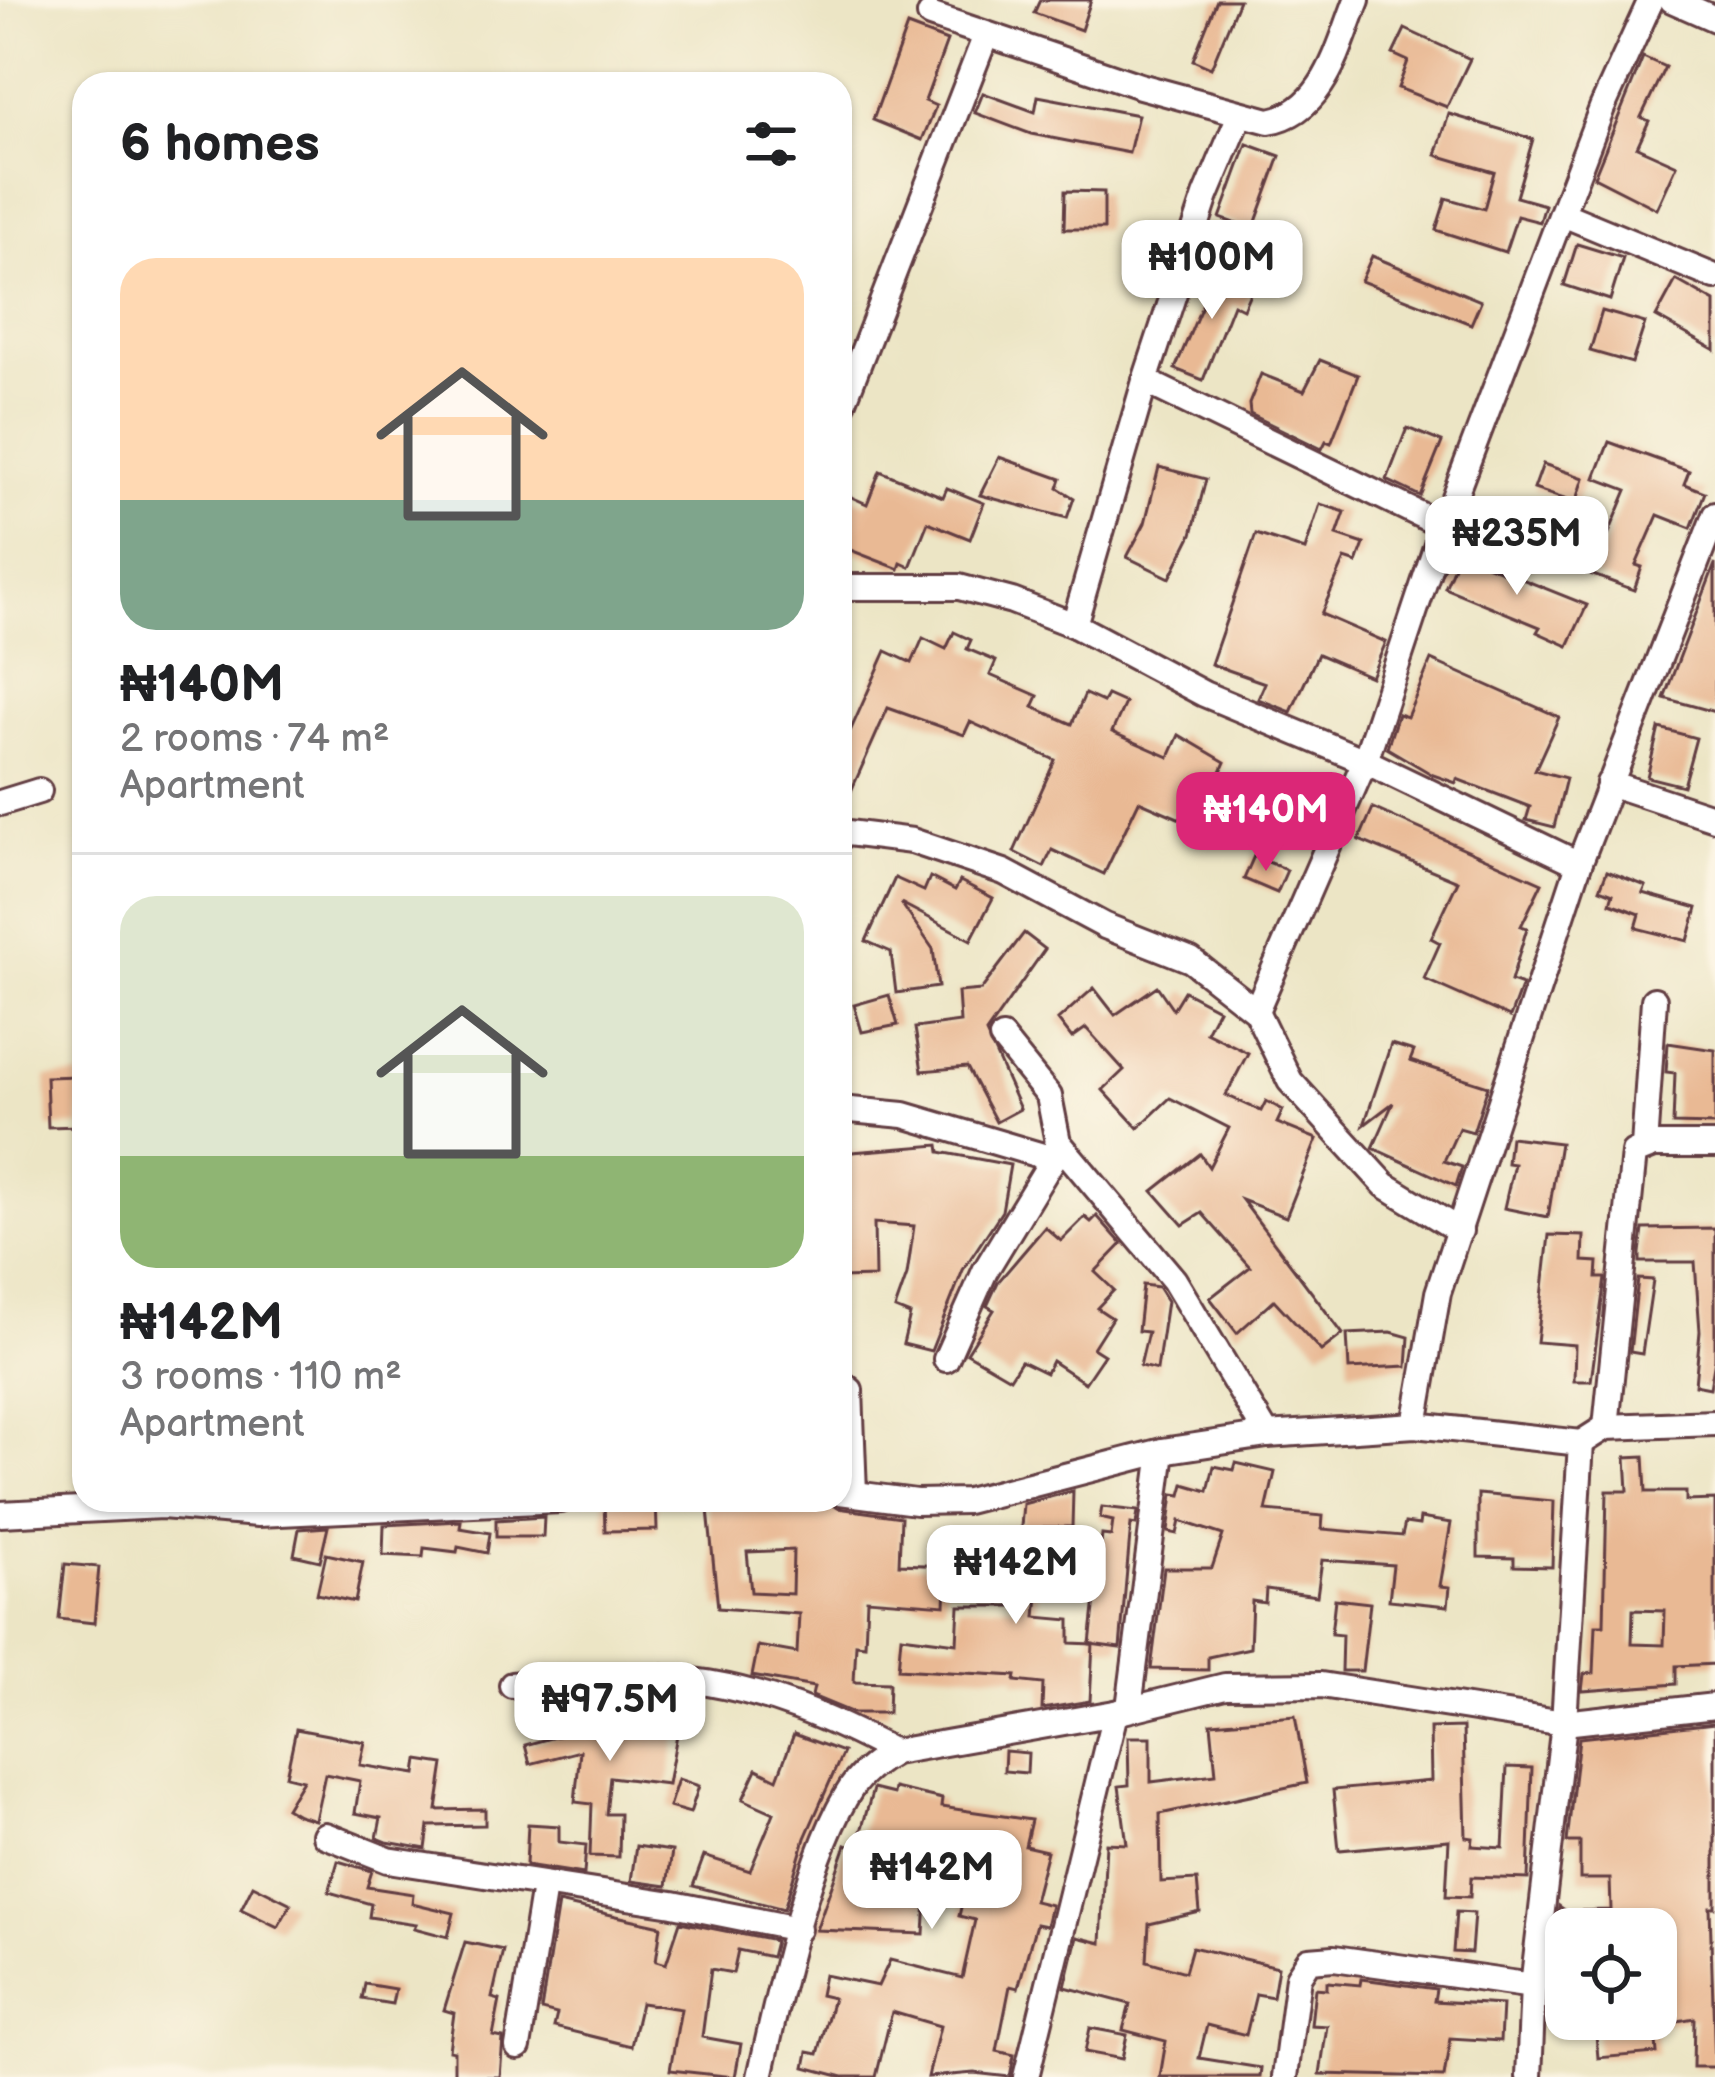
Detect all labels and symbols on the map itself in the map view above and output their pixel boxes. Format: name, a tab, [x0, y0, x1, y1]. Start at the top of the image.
pin: ₦100M	[1128, 220, 1296, 322]
pin: ₦235M	[1433, 496, 1601, 598]
pin: ₦140M	[1182, 772, 1350, 874]
pin: ₦142M	[932, 1525, 1100, 1627]
pin: ₦97.5M	[512, 1662, 708, 1764]
pin: ₦142M	[848, 1830, 1016, 1932]

